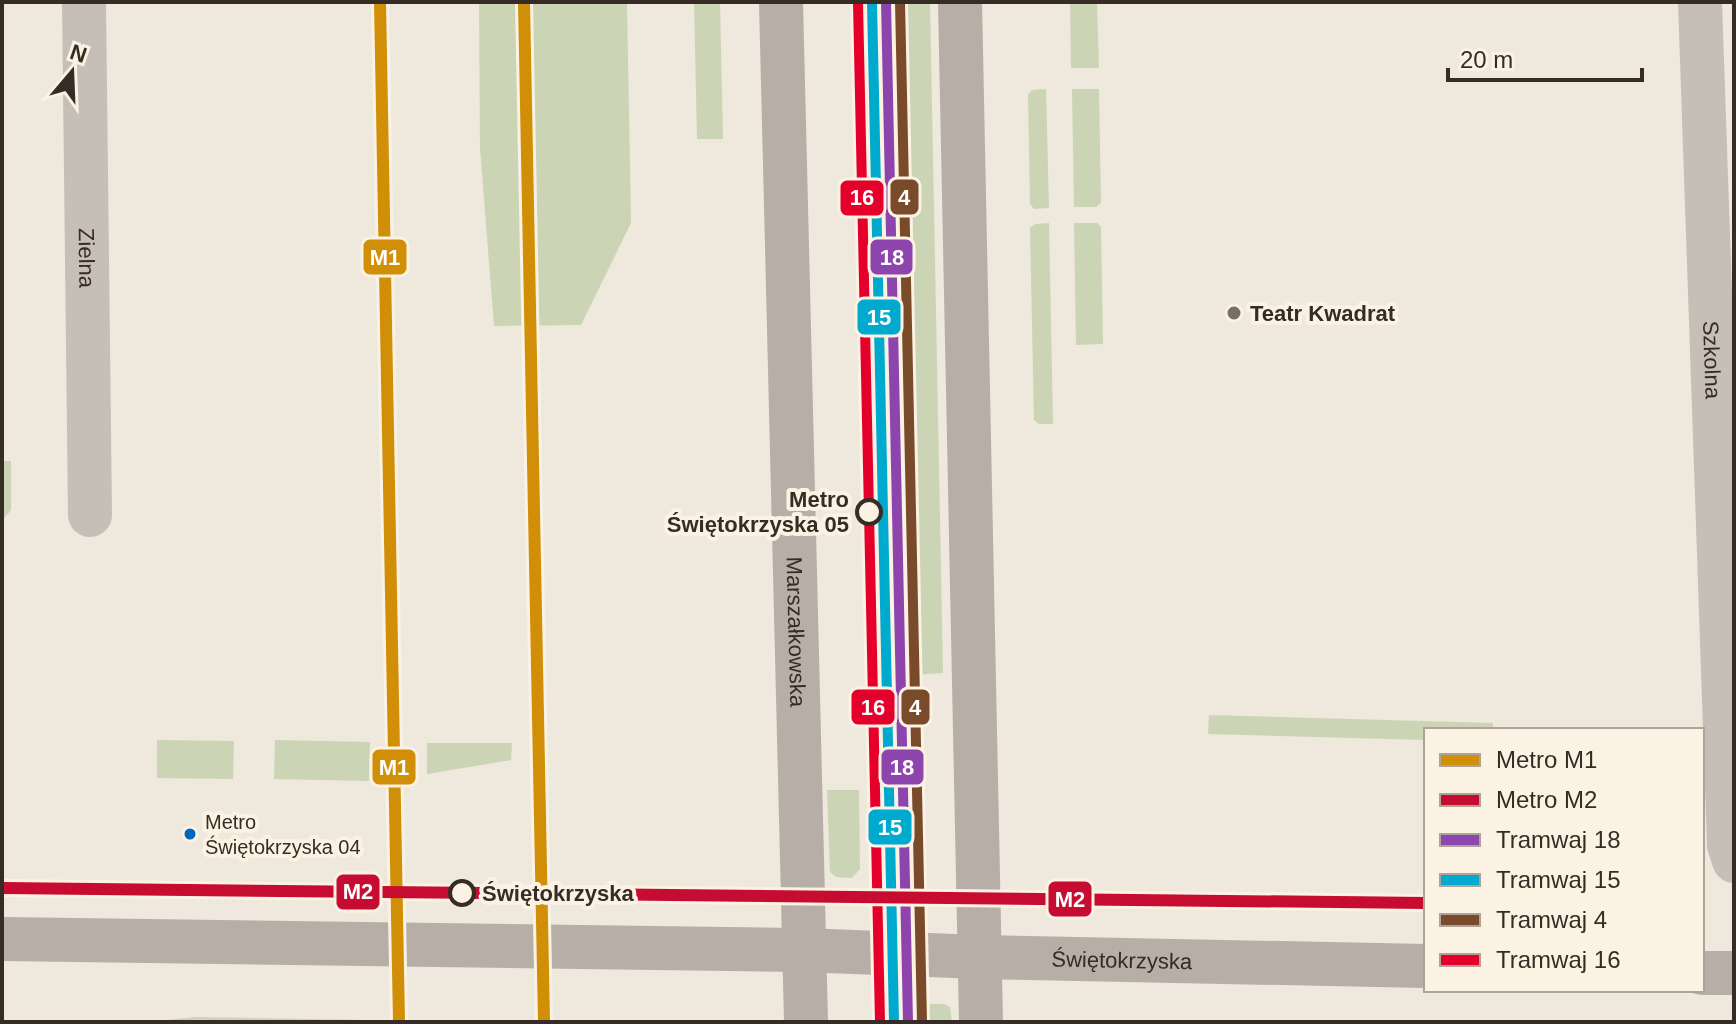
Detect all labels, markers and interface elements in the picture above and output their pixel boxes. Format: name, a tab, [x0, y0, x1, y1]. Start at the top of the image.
north arrow	[32, 32, 112, 112]
scale bar	[1448, 32, 1642, 82]
text: N	[67, 39, 90, 68]
text: 20 m	[1460, 46, 1513, 73]
line badge: 4	[889, 178, 920, 216]
line badge: 16	[839, 179, 885, 217]
text: 16	[850, 185, 874, 210]
text: 4	[898, 185, 911, 210]
street label: Zielna	[74, 228, 100, 289]
line badge: M1	[362, 238, 408, 276]
line badge: 18	[869, 238, 914, 276]
text: M1	[370, 245, 400, 270]
text: 18	[880, 245, 904, 270]
line badge: 15	[856, 298, 902, 336]
place label: Teatr Kwadrat	[1250, 301, 1396, 326]
marker: Teatr Kwadrat	[1225, 304, 1243, 322]
text: 15	[867, 305, 891, 330]
street label: Szkolna	[1698, 320, 1726, 400]
place label: Metro Świętokrzyska 05	[667, 487, 849, 537]
marker: Metro Świętokrzyska 05	[856, 499, 882, 525]
street label: Marszałkowska	[782, 556, 811, 708]
line badge: 16	[850, 688, 896, 726]
line badge: 4	[900, 688, 931, 726]
text: 16	[861, 695, 885, 720]
text: 4	[909, 695, 922, 720]
legend	[1424, 728, 1704, 992]
text: Metro M1	[1496, 746, 1597, 773]
line badge: M1	[371, 748, 417, 786]
line badge: 18	[880, 748, 925, 786]
text: M1	[379, 755, 409, 780]
text: 18	[890, 755, 914, 780]
text: Metro M2	[1496, 786, 1597, 813]
line badge: 15	[867, 808, 913, 846]
place label: Metro Świętokrzyska 04	[205, 811, 361, 858]
text: 15	[878, 815, 902, 840]
marker: Metro Świętokrzyska 04	[182, 826, 198, 842]
text: Tramwaj 18	[1496, 826, 1620, 853]
text: Tramwaj 15	[1496, 866, 1620, 893]
line badge: M2	[335, 873, 381, 911]
text: M2	[343, 879, 373, 904]
marker: Świętokrzyska	[449, 880, 475, 906]
line badge: M2	[1047, 880, 1093, 918]
place label: Świętokrzyska	[482, 881, 634, 906]
text: M2	[1055, 887, 1085, 912]
text: Tramwaj 4	[1496, 906, 1607, 933]
street label: Świętokrzyska	[1051, 946, 1193, 974]
text: Tramwaj 16	[1496, 946, 1620, 973]

